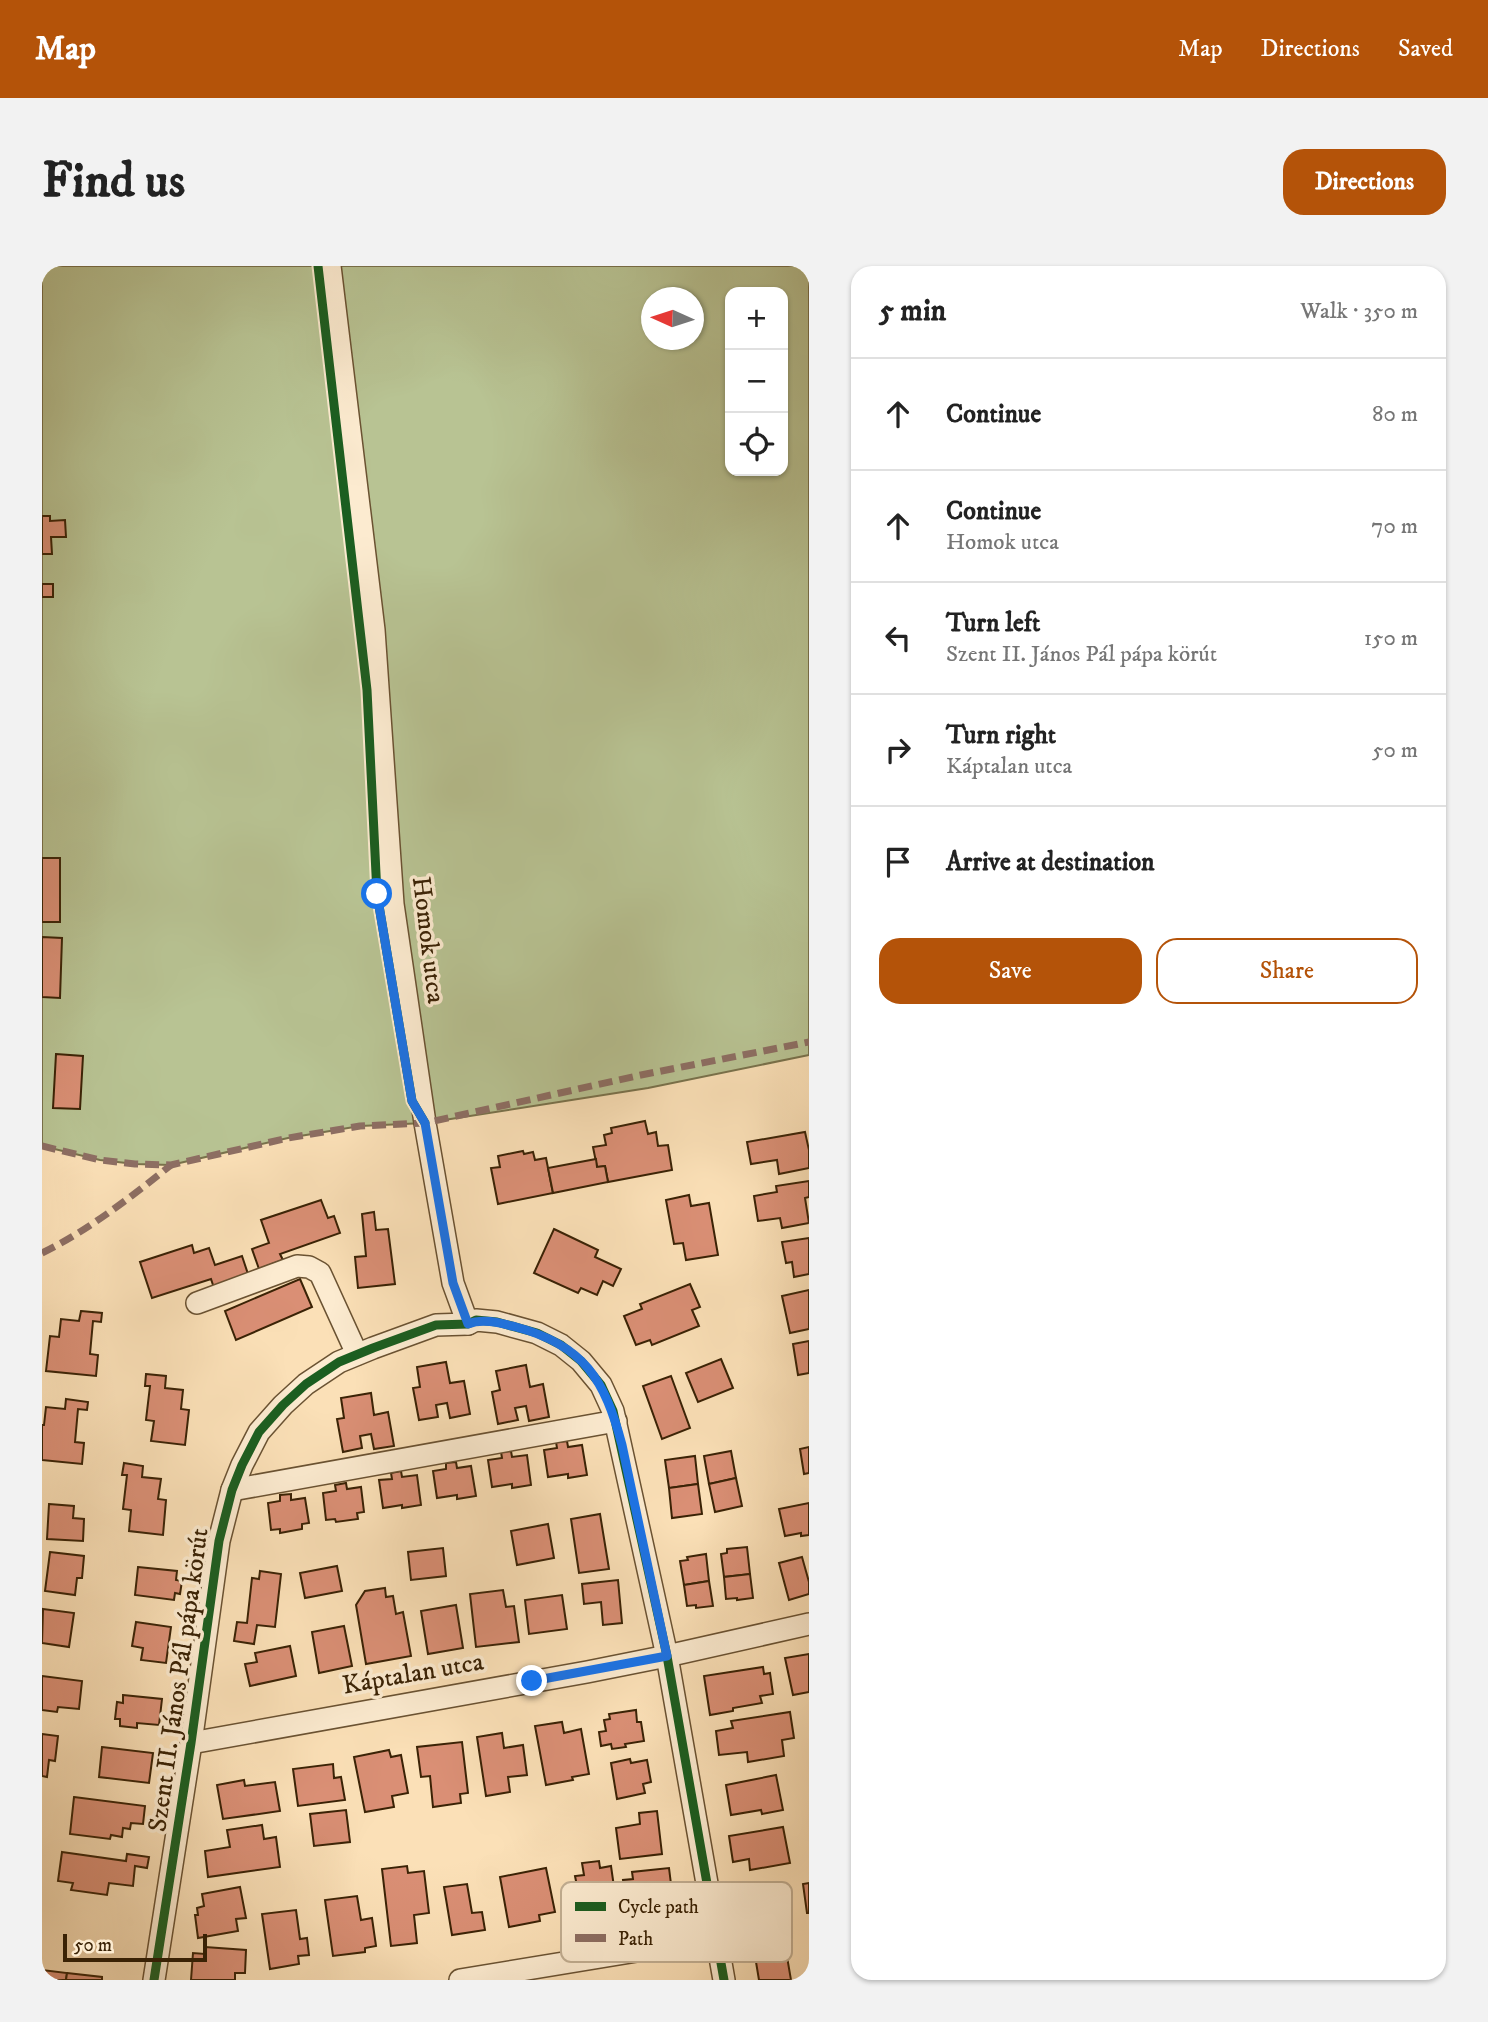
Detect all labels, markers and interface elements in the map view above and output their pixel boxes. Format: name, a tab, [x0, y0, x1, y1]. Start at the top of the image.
text: Map	[35, 29, 96, 70]
text: Map	[1178, 34, 1223, 64]
text: Directions	[1261, 34, 1360, 64]
text: Saved	[1398, 34, 1453, 64]
button: Directions	[1283, 149, 1446, 215]
text: Find us	[42, 151, 185, 213]
north arrow	[641, 287, 704, 350]
map controls	[725, 287, 788, 476]
button: +	[725, 287, 788, 350]
text: 5 min	[879, 293, 946, 330]
text: Walk · 350 m	[1300, 297, 1418, 326]
button: −	[725, 350, 788, 413]
icon: ahead	[879, 395, 917, 433]
text: Continue	[946, 398, 1041, 431]
text: 80 m	[1372, 400, 1418, 429]
button: locate	[725, 413, 788, 476]
text: Continue	[946, 495, 1041, 528]
icon: ahead	[879, 507, 917, 545]
text: 70 m	[1371, 512, 1418, 541]
text: Homok utca	[946, 528, 1059, 557]
text: Turn left	[946, 607, 1040, 640]
icon: left	[879, 619, 917, 657]
text: 150 m	[1364, 624, 1418, 653]
text: Szent II. János Pál pápa körút	[946, 640, 1217, 669]
text: Turn right	[946, 719, 1056, 752]
icon: right	[879, 731, 917, 769]
text: 50 m	[1372, 736, 1418, 765]
text: Káptalan utca	[946, 752, 1072, 781]
icon: arrive	[879, 843, 917, 881]
text: Arrive at destination	[946, 846, 1155, 879]
street label: Homok utca	[404, 875, 452, 1005]
route start	[361, 878, 392, 909]
button: Save	[879, 938, 1142, 1004]
button: Share	[1156, 938, 1418, 1004]
street label: Szent II. János Pál pápa körút	[141, 1526, 217, 1834]
street label: Káptalan utca	[340, 1645, 486, 1703]
route end	[516, 1665, 547, 1696]
legend	[561, 1882, 792, 1962]
text: Cycle path	[618, 1896, 699, 1919]
text: Path	[618, 1928, 653, 1951]
scale bar	[63, 1931, 206, 1963]
text: 50 m	[74, 1934, 112, 1957]

